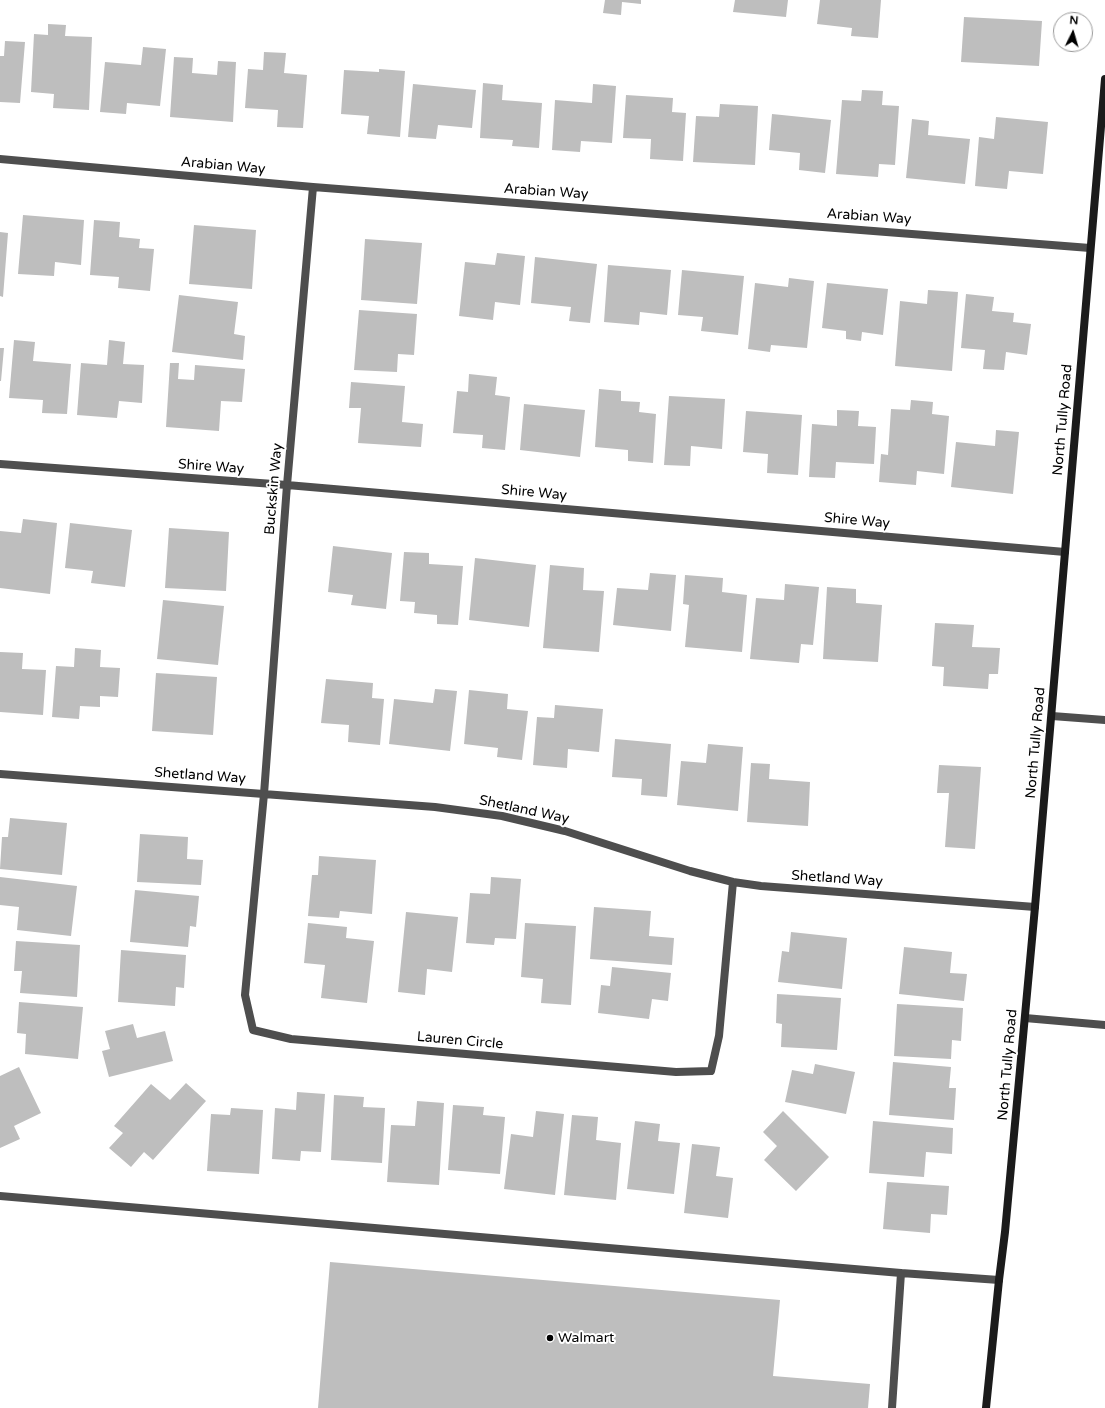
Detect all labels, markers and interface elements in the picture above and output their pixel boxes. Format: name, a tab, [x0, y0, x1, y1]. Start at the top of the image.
north arrow	[1053, 12, 1093, 52]
text: N	[1069, 14, 1079, 27]
street label: Arabian Way	[180, 154, 266, 178]
street label: Arabian Way	[503, 181, 589, 203]
street label: Arabian Way	[826, 206, 912, 228]
street label: North Tully Road	[1050, 364, 1076, 476]
street label: Buckskin Way	[262, 442, 286, 536]
street label: Shire Way	[177, 456, 245, 478]
street label: Shire Way	[500, 482, 568, 504]
street label: Shire Way	[823, 510, 891, 532]
street label: North Tully Road	[1023, 687, 1049, 799]
street label: Shetland Way	[154, 764, 246, 788]
street label: Shetland Way	[477, 792, 571, 828]
street label: Shetland Way	[791, 867, 883, 891]
street label: North Tully Road	[995, 1009, 1021, 1121]
street label: Lauren Circle	[416, 1029, 504, 1053]
place label: Walmart	[558, 1330, 614, 1346]
marker: Walmart	[545, 1333, 555, 1343]

